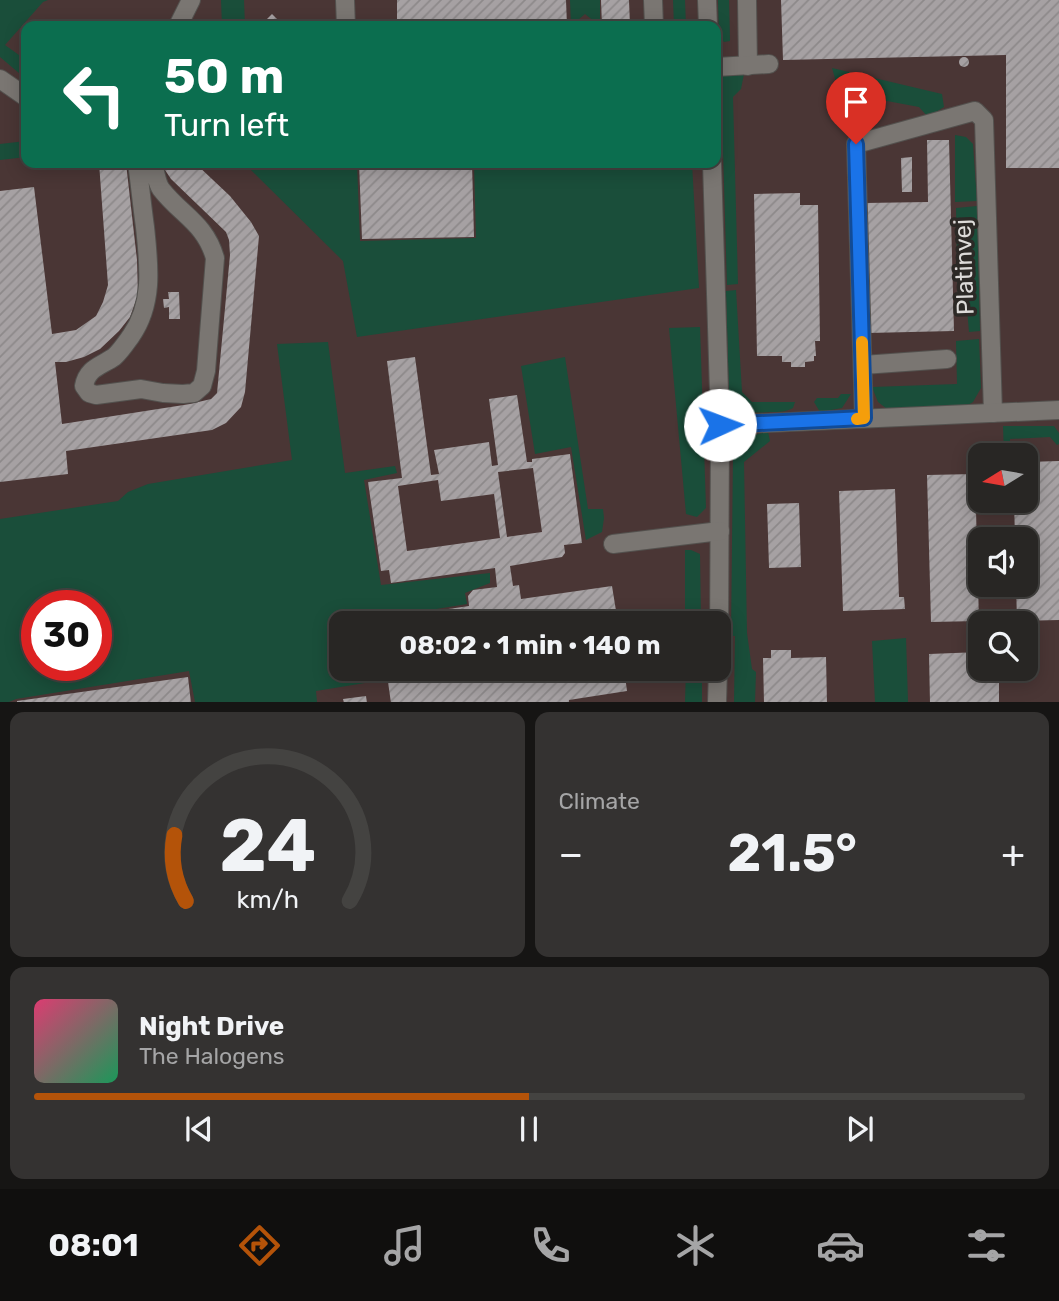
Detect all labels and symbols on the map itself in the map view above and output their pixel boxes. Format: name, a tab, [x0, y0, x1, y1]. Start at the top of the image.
pin	[826, 72, 886, 144]
street label: Platinvej	[948, 218, 980, 316]
position arrow	[683, 388, 757, 462]
north arrow	[968, 443, 1038, 513]
speed limit sign: 30	[21, 590, 112, 681]

